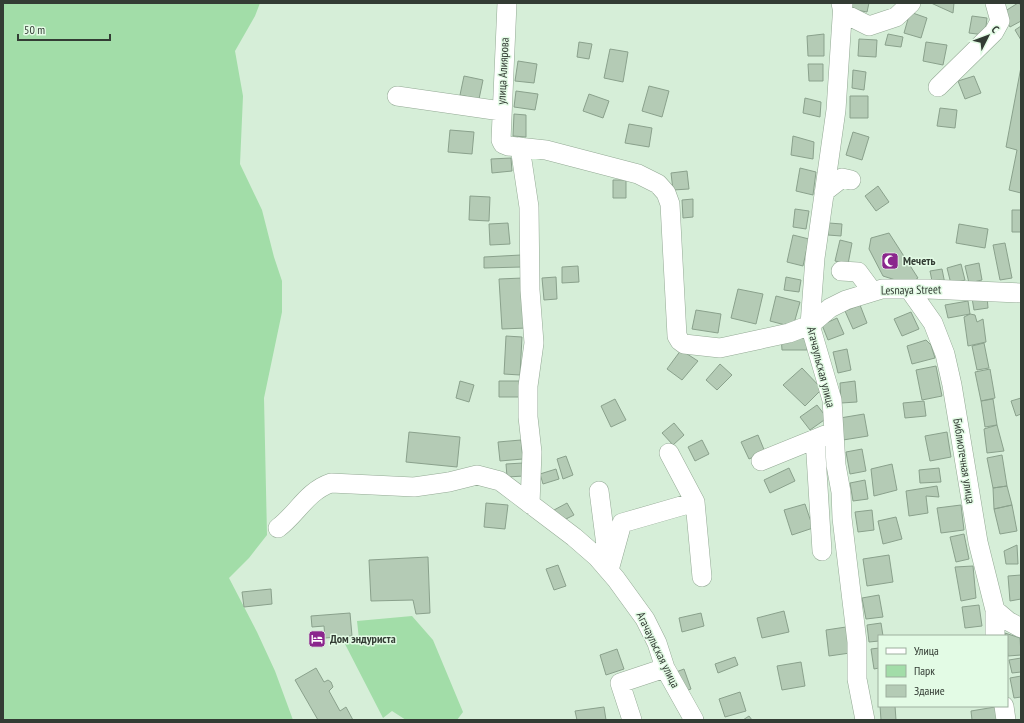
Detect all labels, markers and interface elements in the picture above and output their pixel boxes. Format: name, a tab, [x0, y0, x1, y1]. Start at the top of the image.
scale bar	[18, 16, 110, 42]
north arrow	[968, 16, 1008, 56]
text: 50 m	[24, 22, 45, 37]
text: С	[989, 23, 1002, 36]
street label: улица Алиярова	[493, 37, 512, 105]
mosque icon: Мечеть	[880, 251, 900, 271]
place label: Мечеть	[903, 253, 935, 268]
street label: Lesnaya Street	[881, 281, 942, 298]
street label: Агачаульская улица	[804, 325, 839, 409]
street label: Библиотечная улица	[950, 417, 979, 505]
street label: Агачаульская улица	[634, 609, 683, 690]
hotel icon: Дом эндуриста	[307, 629, 327, 649]
place label: Дом эндуриста	[330, 631, 396, 646]
legend	[878, 635, 1008, 707]
text: Улица	[914, 643, 939, 658]
text: Парк	[914, 663, 935, 678]
text: Здание	[914, 683, 945, 698]

